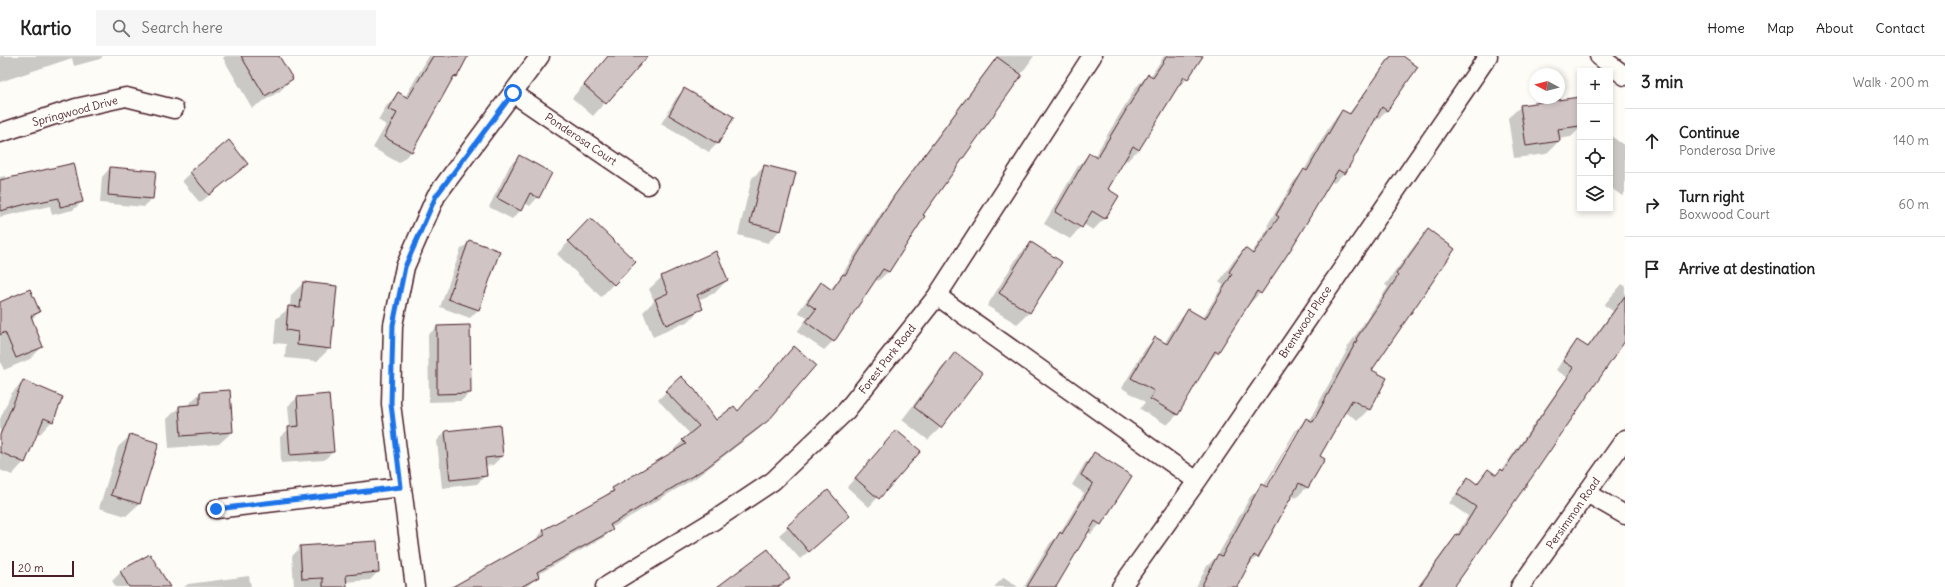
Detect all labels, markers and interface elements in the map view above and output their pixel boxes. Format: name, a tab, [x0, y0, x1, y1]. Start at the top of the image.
search box	[96, 10, 376, 46]
text: Kartio	[20, 16, 72, 40]
icon: search	[110, 17, 132, 39]
text: Search here	[142, 18, 223, 37]
text: Home	[1707, 19, 1745, 37]
text: Map	[1767, 19, 1794, 37]
text: About	[1816, 19, 1854, 37]
text: Contact	[1876, 19, 1925, 37]
north arrow	[1529, 68, 1565, 104]
map controls	[1577, 68, 1613, 212]
button: +	[1577, 68, 1613, 104]
text: 3 min	[1641, 71, 1683, 93]
text: Walk · 200 m	[1853, 74, 1929, 91]
route start	[504, 84, 522, 102]
street label: Springwood Drive	[31, 93, 119, 129]
button: −	[1577, 104, 1613, 140]
street label: Ponderosa Court	[542, 110, 620, 168]
text: Continue	[1679, 123, 1740, 142]
icon: ahead	[1641, 130, 1663, 152]
text: 140 m	[1893, 132, 1929, 149]
button: locate	[1577, 140, 1613, 176]
text: Ponderosa Drive	[1679, 142, 1776, 159]
button: layers	[1577, 176, 1613, 212]
text: Turn right	[1679, 187, 1744, 206]
icon: right	[1641, 194, 1663, 216]
text: 60 m	[1898, 196, 1929, 213]
text: Boxwood Court	[1679, 206, 1770, 223]
icon: arrive	[1641, 258, 1663, 280]
text: Arrive at destination	[1679, 259, 1815, 278]
street label: Brentwood Place	[1276, 283, 1334, 361]
street label: Forest Park Road	[855, 321, 919, 397]
street label: Persimmon Road	[1543, 474, 1603, 552]
route end	[207, 500, 225, 518]
scale bar	[12, 559, 74, 578]
text: 20 m	[18, 561, 44, 575]

